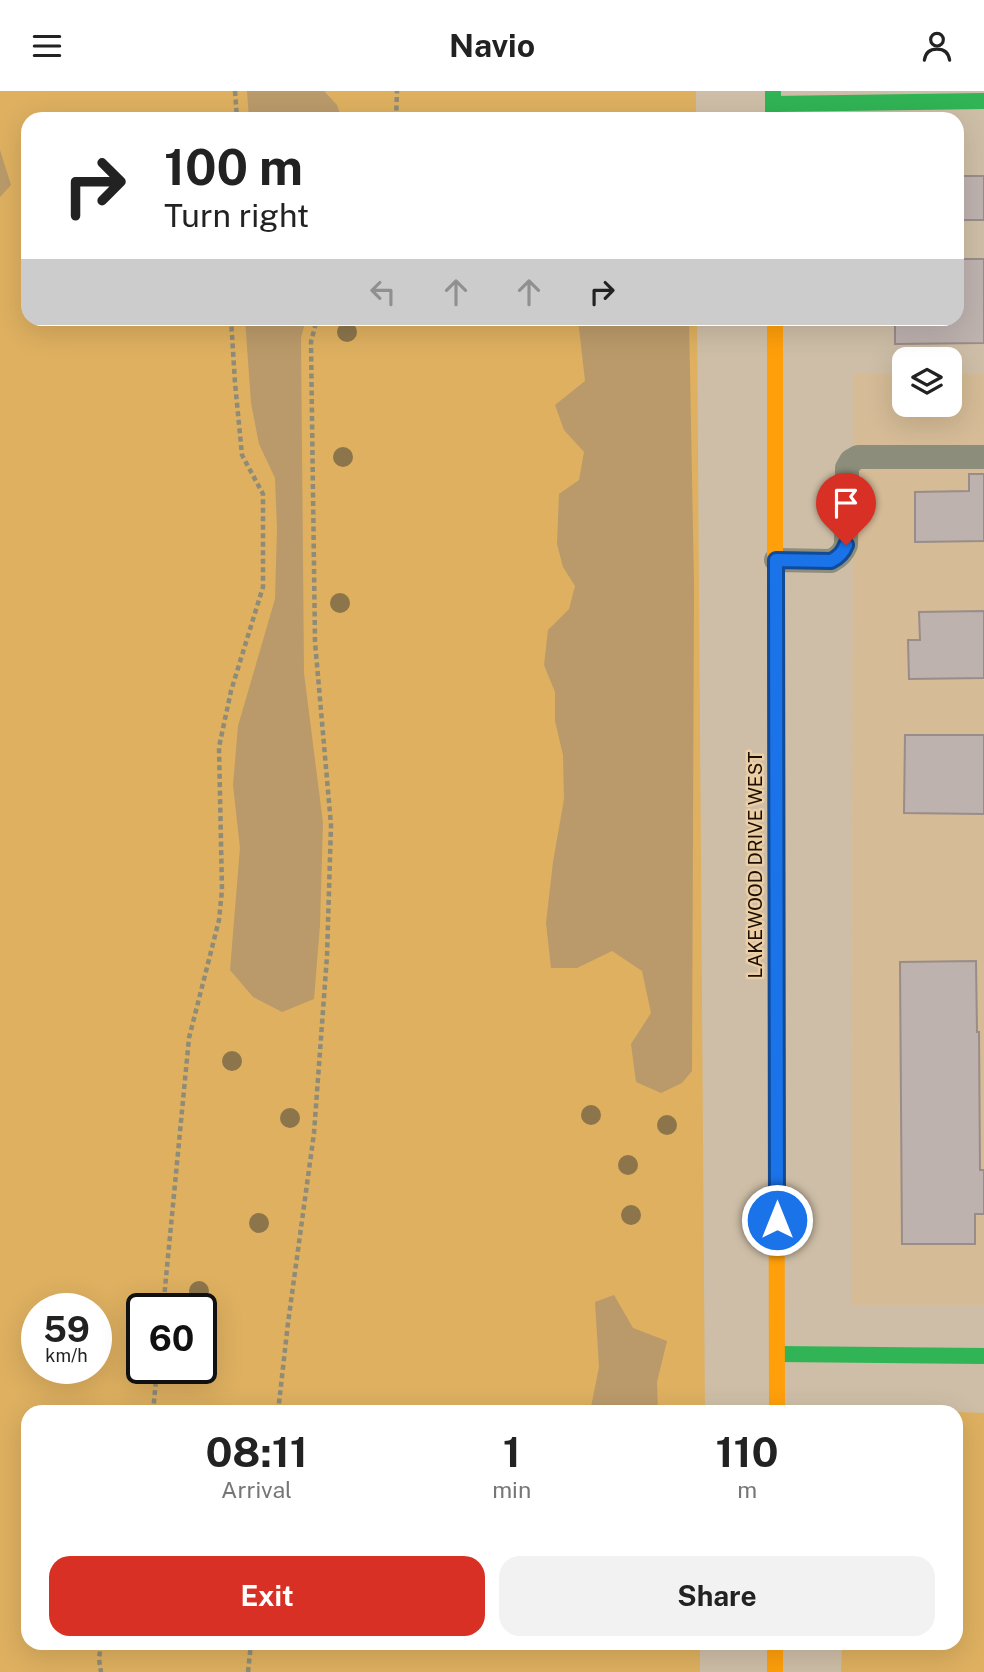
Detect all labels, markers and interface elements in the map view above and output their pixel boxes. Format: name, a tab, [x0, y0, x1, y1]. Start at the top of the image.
icon: menu	[28, 27, 66, 65]
text: Navio	[449, 27, 535, 64]
icon: person	[918, 27, 956, 65]
text: 100 m	[164, 138, 303, 196]
icon: right	[49, 140, 140, 231]
text: Turn right	[164, 197, 309, 234]
icon: left	[364, 273, 402, 311]
icon: ahead	[437, 273, 475, 311]
icon: ahead	[510, 273, 548, 311]
icon: right	[583, 273, 621, 311]
map controls	[892, 347, 962, 417]
button: layers	[892, 347, 962, 417]
pin	[816, 473, 876, 545]
icon: arrive	[827, 484, 865, 522]
street label: LAKEWOOD DRIVE WEST	[744, 752, 766, 978]
position arrow	[740, 1183, 814, 1257]
speed limit sign: 60	[126, 1293, 217, 1384]
text: 59	[43, 1309, 90, 1350]
text: km/h	[45, 1345, 88, 1366]
text: 08:11	[205, 1427, 308, 1476]
text: 1	[503, 1427, 521, 1476]
text: 110	[716, 1427, 779, 1476]
text: Arrival	[221, 1476, 292, 1503]
text: min	[492, 1476, 531, 1503]
text: m	[737, 1476, 757, 1503]
button: Exit	[49, 1556, 485, 1636]
button: Share	[499, 1556, 935, 1636]

